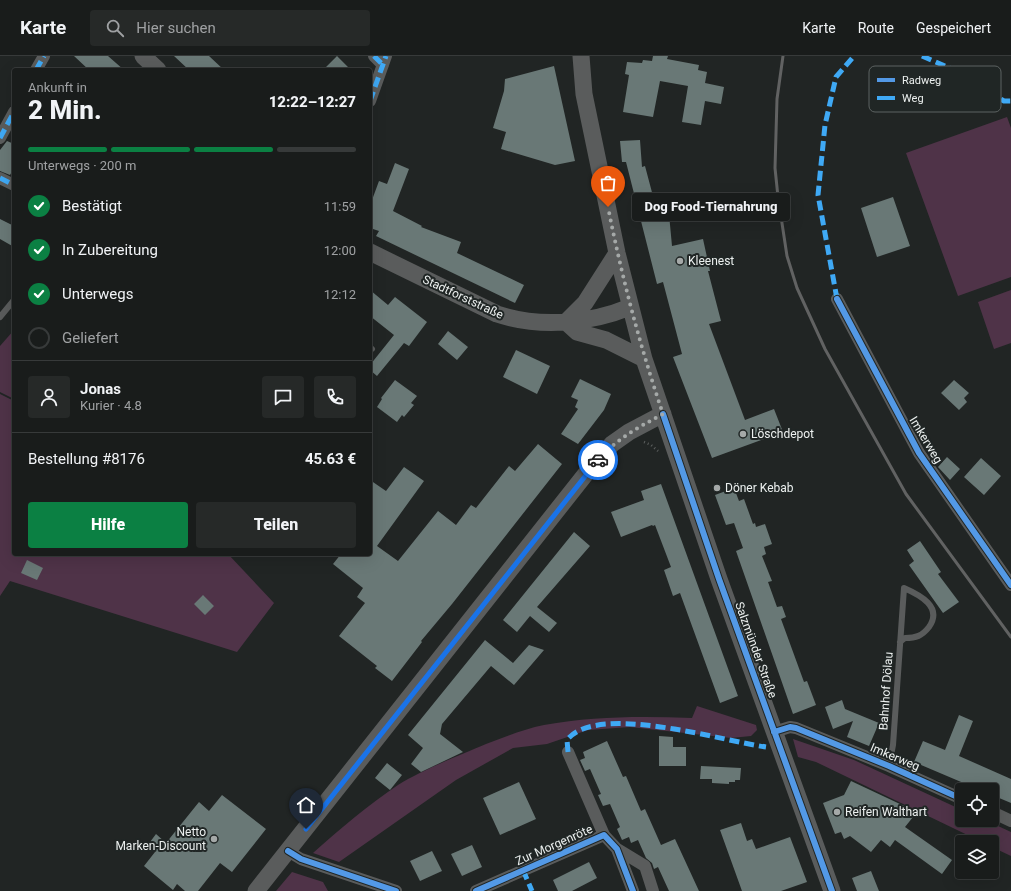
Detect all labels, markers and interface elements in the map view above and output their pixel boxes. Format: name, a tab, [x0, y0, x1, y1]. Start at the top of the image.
search box	[90, 10, 370, 46]
text: Karte	[20, 16, 66, 39]
icon: search	[104, 17, 126, 39]
text: Hier suchen	[136, 19, 216, 37]
text: Karte	[802, 20, 836, 36]
text: Route	[858, 20, 894, 36]
text: Gespeichert	[916, 20, 991, 36]
legend	[869, 66, 1001, 112]
text: Radweg	[902, 74, 941, 87]
text: Ankunft in	[28, 80, 87, 95]
text: Weg	[902, 92, 924, 105]
text: 12:22–12:27	[269, 93, 356, 111]
text: 2 Min.	[28, 95, 102, 125]
text: Unterwegs · 200 m	[28, 158, 136, 173]
pin	[591, 166, 625, 207]
icon: bag	[597, 172, 619, 194]
callout: Dog Food-Tiernahrung	[632, 193, 790, 221]
icon: check	[28, 195, 50, 217]
text: Bestätigt	[62, 197, 122, 215]
text: 11:59	[324, 199, 356, 214]
text: Dog Food-Tiernahrung	[645, 199, 777, 214]
icon: check	[28, 239, 50, 261]
text: In Zubereitung	[62, 241, 158, 259]
text: 12:00	[324, 243, 356, 258]
place label: Kleenest	[688, 254, 734, 268]
marker: Kleenest	[675, 256, 685, 266]
street label: Stadtforststraße	[420, 272, 506, 322]
icon: check	[28, 283, 50, 305]
text: Unterwegs	[62, 285, 133, 303]
text: 12:12	[324, 287, 356, 302]
text: Geliefert	[62, 329, 119, 347]
button: person	[28, 376, 70, 418]
button: chat	[262, 376, 304, 418]
button: phone	[314, 376, 356, 418]
text: Jonas	[80, 380, 121, 398]
text: Kurier · 4.8	[80, 398, 142, 413]
street label: Imkerweg	[907, 414, 945, 466]
place label: Löschdepot	[751, 427, 814, 441]
marker: Löschdepot	[738, 429, 748, 439]
courier	[578, 440, 618, 480]
icon: car	[587, 449, 609, 471]
text: Bestellung #8176	[28, 450, 145, 468]
text: 45.63 €	[305, 450, 356, 468]
place label: Döner Kebab	[725, 481, 794, 495]
marker: Döner Kebab	[712, 483, 722, 493]
button: Hilfe	[28, 502, 188, 548]
button: Teilen	[196, 502, 356, 548]
street label: Salzmünder Straße	[732, 600, 780, 700]
street label: Bahnhof Dölau	[876, 651, 896, 731]
street label: Imkerweg	[868, 740, 922, 774]
map controls	[955, 783, 999, 879]
button: locate	[955, 783, 999, 827]
pin	[289, 788, 323, 829]
icon: home	[295, 794, 317, 816]
place label: Reifen Walthart	[845, 805, 927, 819]
marker: Reifen Walthart	[832, 807, 842, 817]
street label: Zur Morgenröte	[513, 822, 595, 868]
place label: Netto Marken-Discount	[115, 825, 206, 853]
marker: Netto Marken-Discount	[209, 834, 219, 844]
button: layers	[955, 835, 999, 879]

